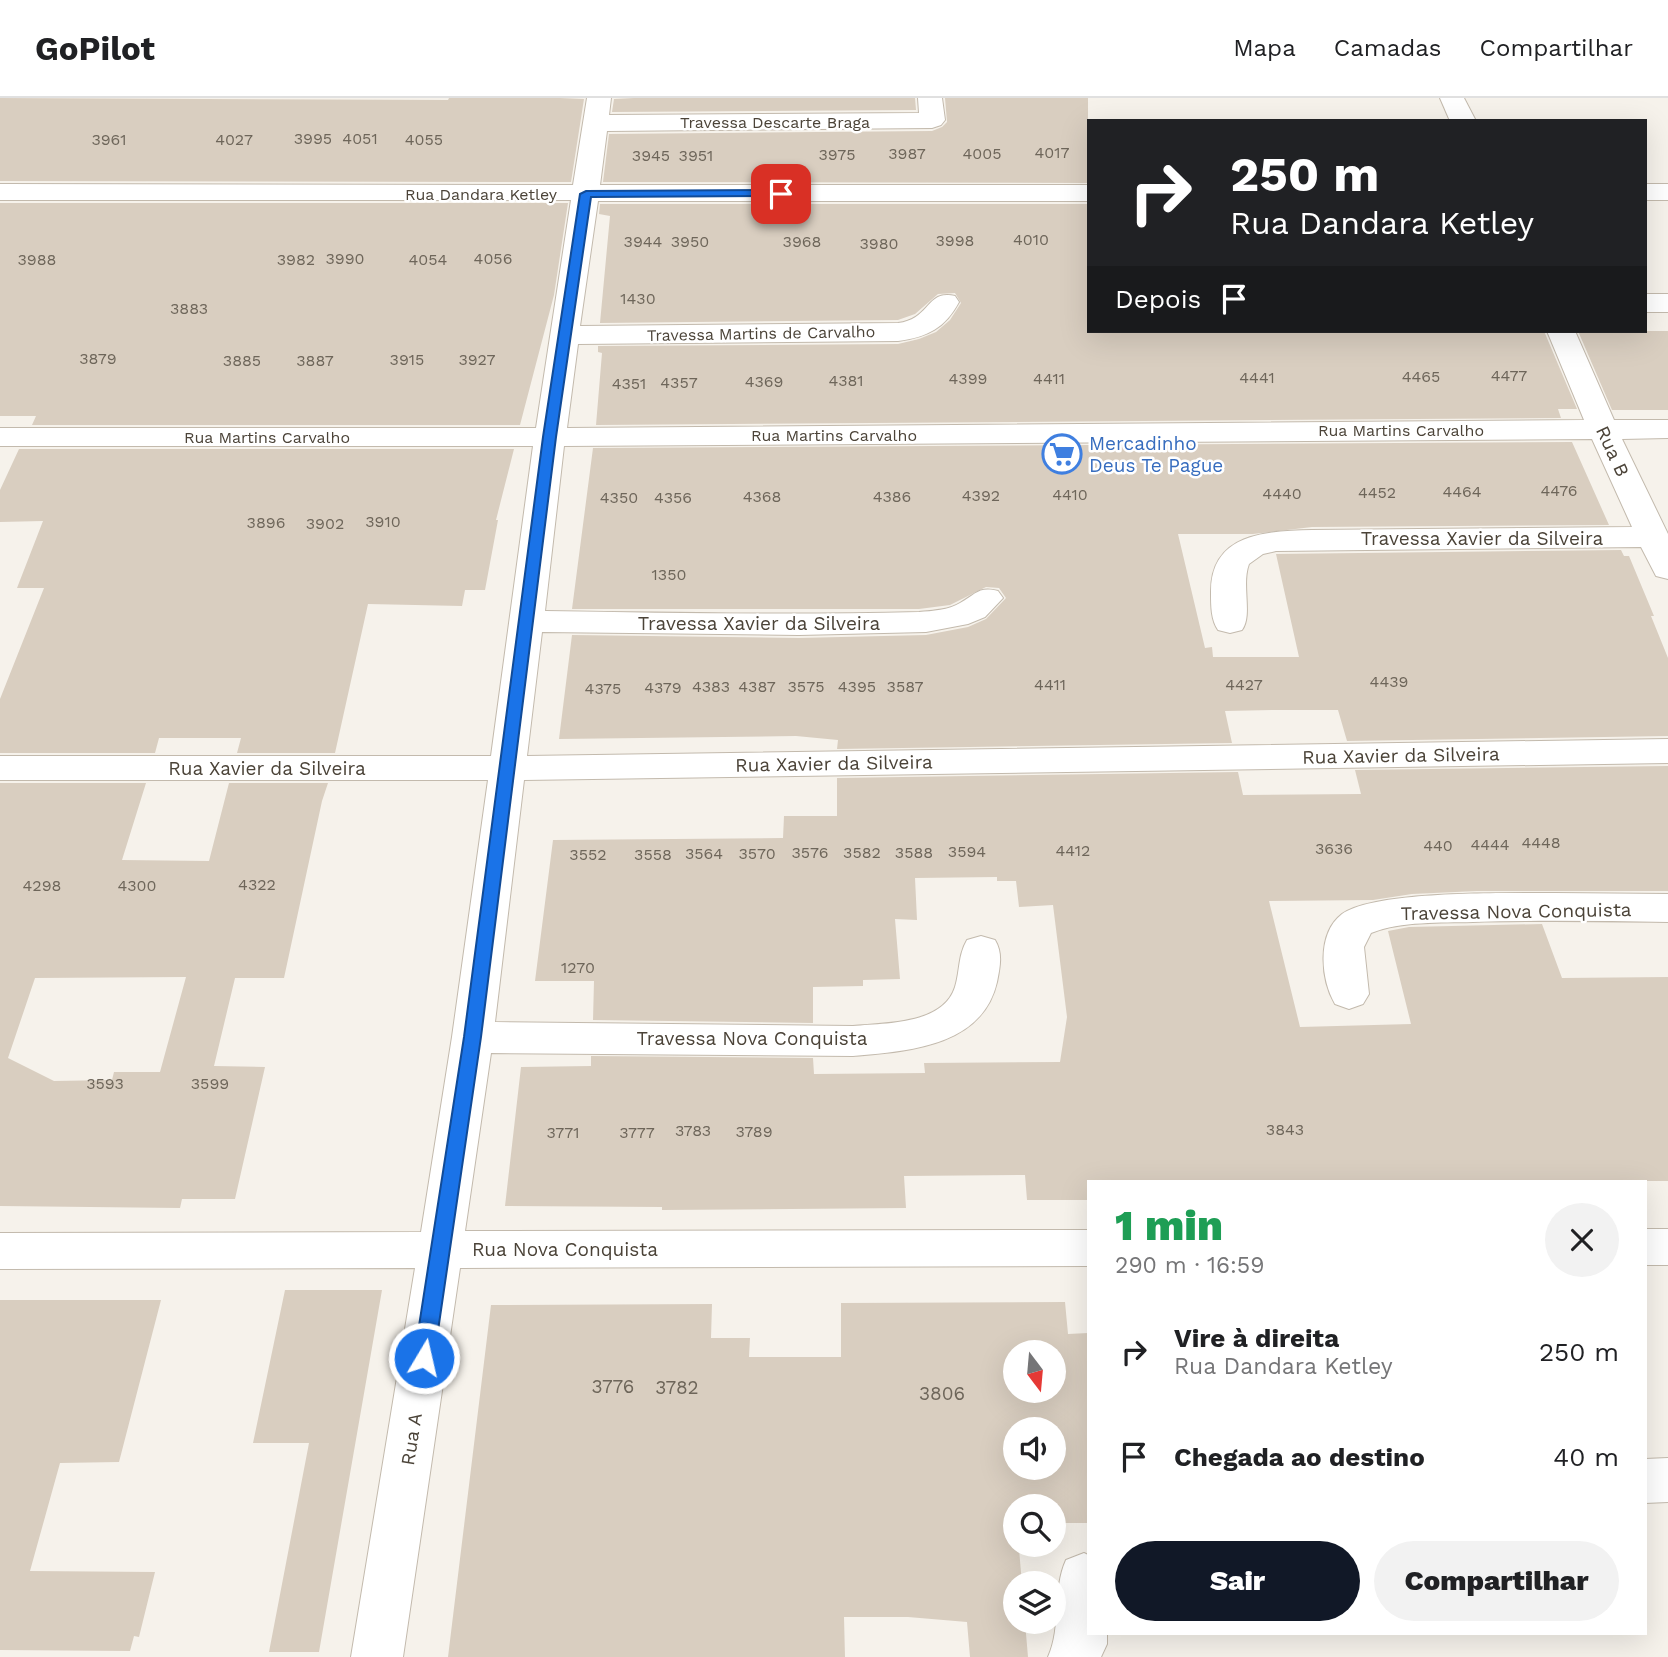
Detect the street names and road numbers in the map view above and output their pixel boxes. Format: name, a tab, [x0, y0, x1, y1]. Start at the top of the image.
street label: Travessa Descarte Braga	[680, 113, 870, 132]
street label: Rua Dandara Ketley	[405, 185, 558, 204]
street label: Travessa Martins de Carvalho	[647, 322, 875, 345]
street label: Rua Martins Carvalho	[1318, 421, 1484, 440]
street label: Rua B	[1591, 422, 1634, 480]
street label: Rua Martins Carvalho	[751, 426, 917, 445]
street label: Rua Martins Carvalho	[184, 428, 350, 447]
street label: Travessa Xavier da Silveira	[1361, 527, 1603, 550]
street label: Travessa Xavier da Silveira	[638, 612, 880, 635]
street label: Rua Xavier da Silveira	[1302, 742, 1500, 769]
street label: Rua Xavier da Silveira	[735, 750, 933, 777]
street label: Rua Xavier da Silveira	[168, 757, 366, 780]
street label: Travessa Nova Conquista	[1400, 898, 1632, 925]
street label: Travessa Nova Conquista	[637, 1027, 868, 1050]
street label: Rua Nova Conquista	[472, 1238, 658, 1261]
street label: Rua A	[396, 1411, 427, 1467]

